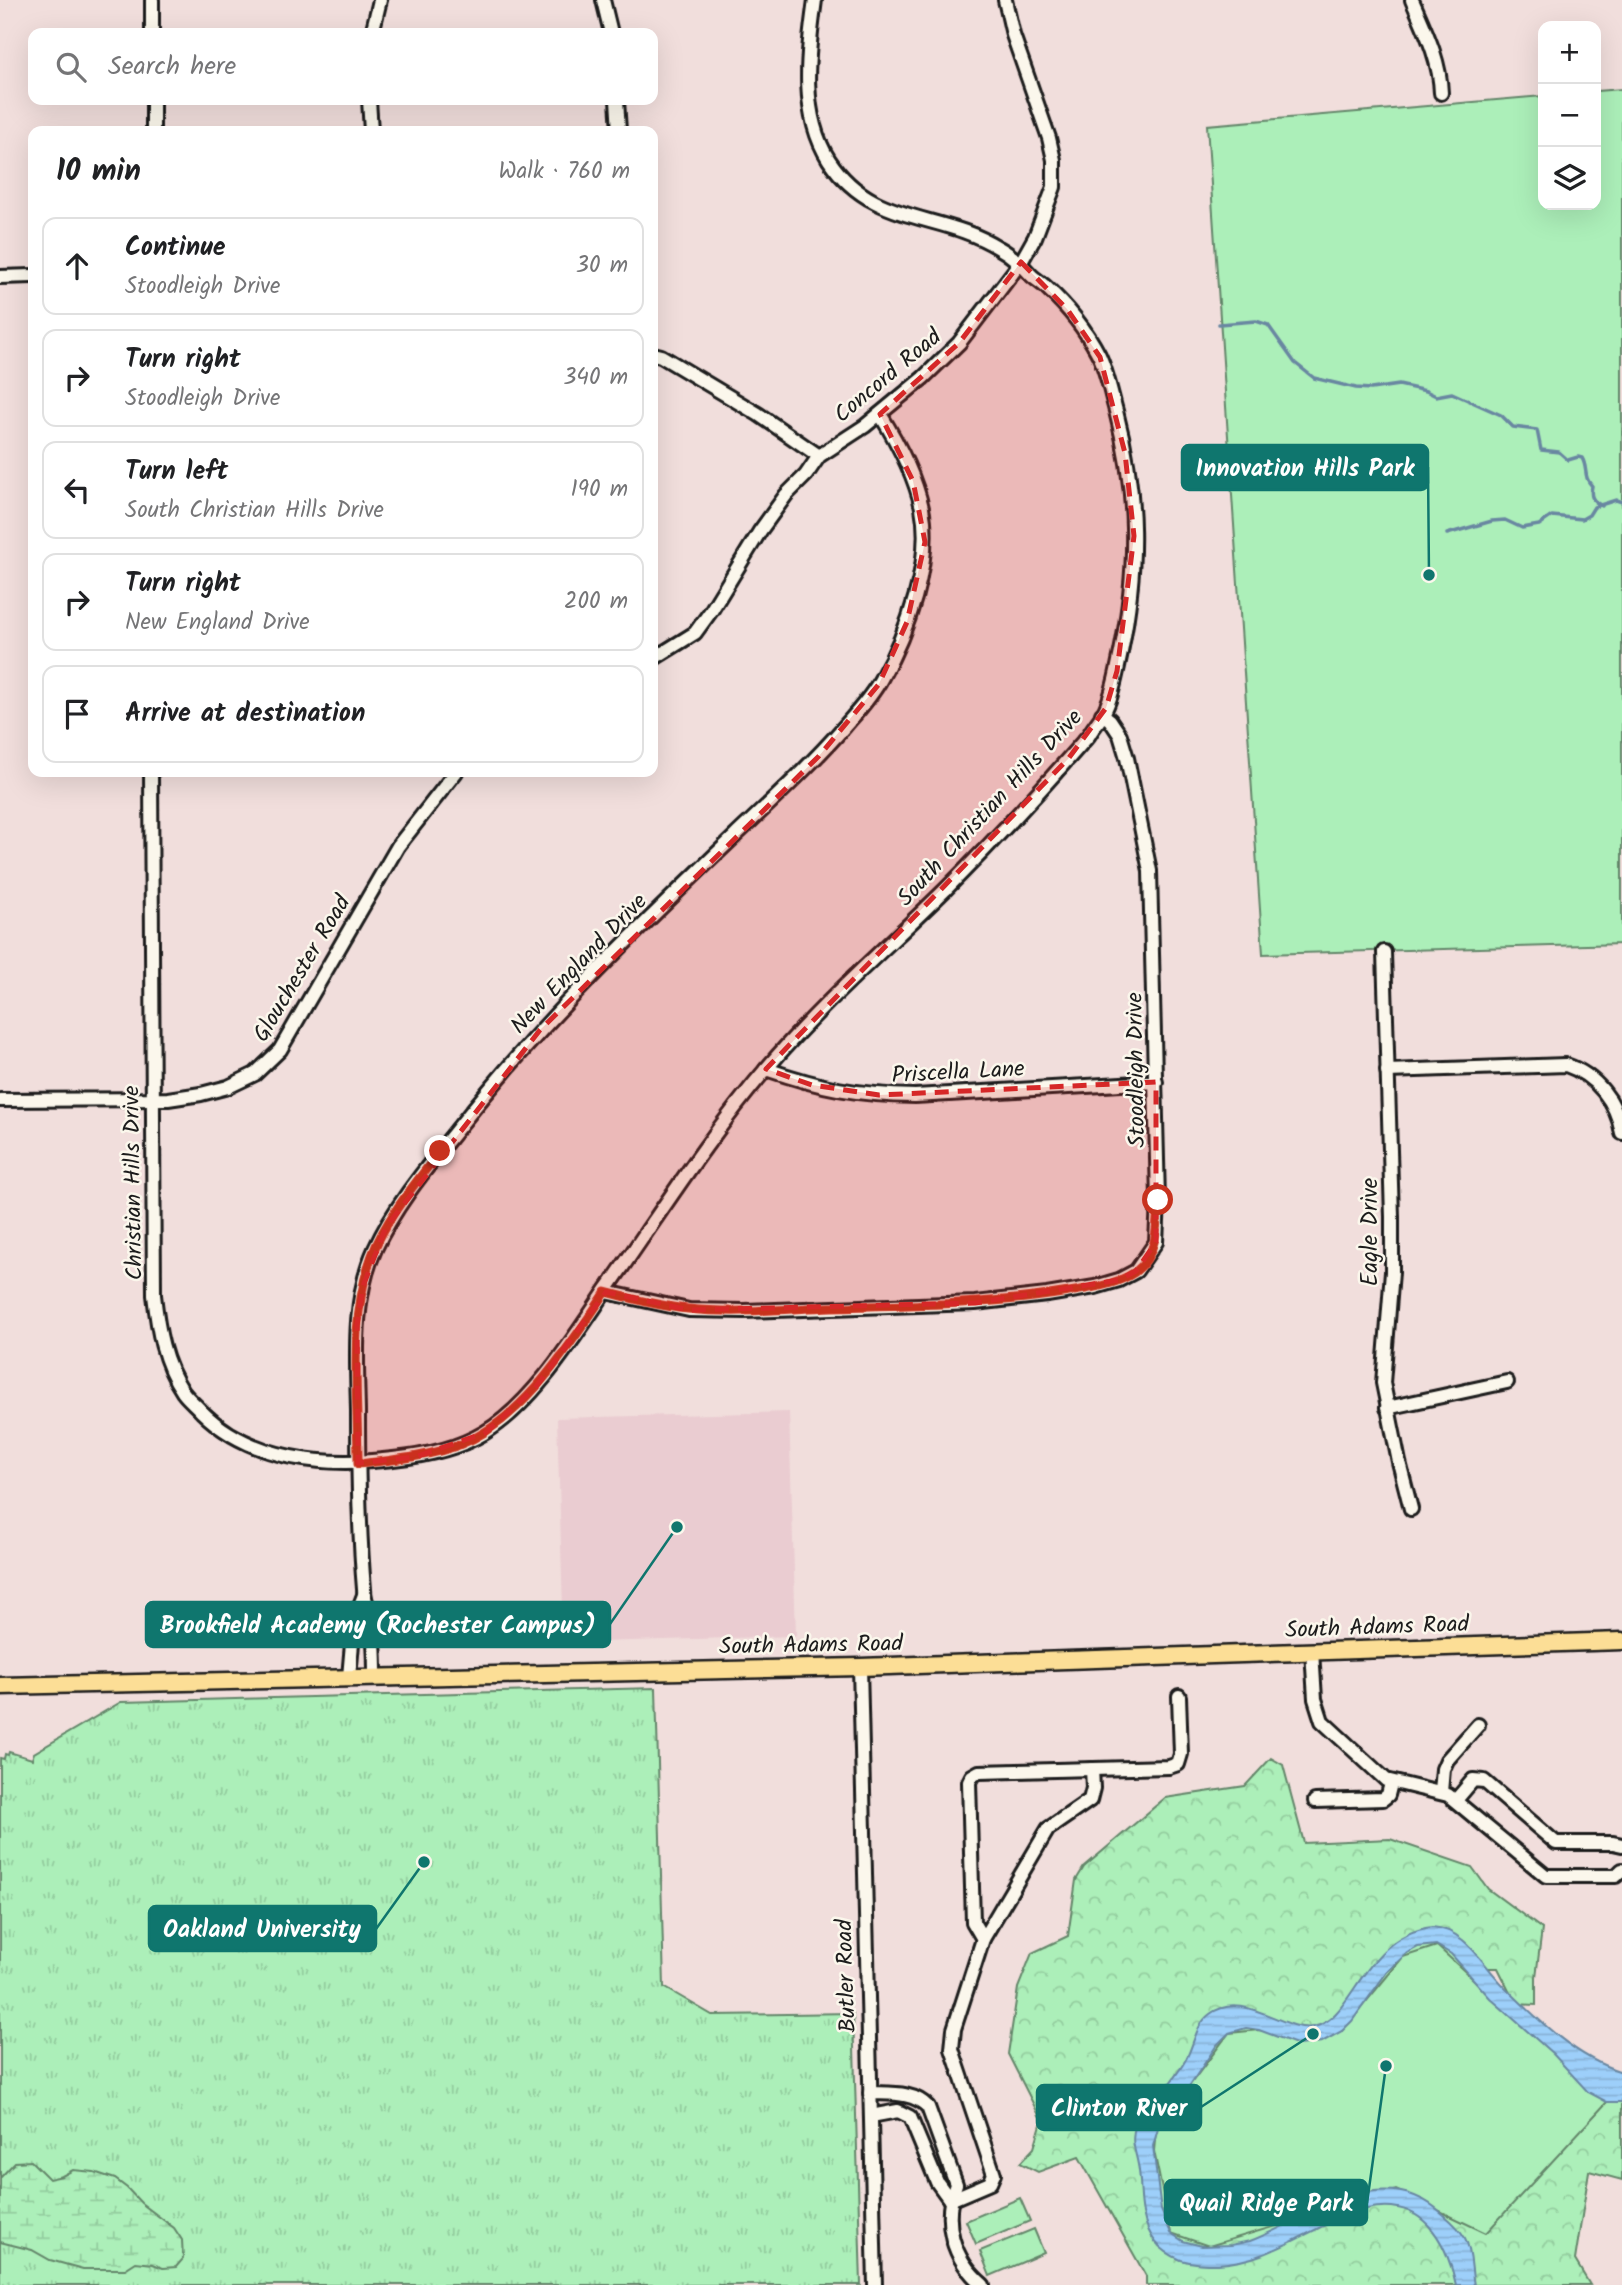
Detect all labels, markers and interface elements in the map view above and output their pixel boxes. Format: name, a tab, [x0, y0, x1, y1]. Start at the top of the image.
map controls	[1538, 21, 1601, 210]
button: +	[1538, 21, 1601, 84]
search box	[28, 28, 658, 105]
text: Search here	[108, 46, 236, 88]
icon: search	[52, 48, 90, 86]
button: −	[1538, 84, 1601, 147]
button: layers	[1538, 147, 1601, 210]
text: 10 min	[56, 148, 141, 196]
text: Walk · 760 m	[498, 154, 630, 190]
text: Continue	[125, 227, 226, 269]
icon: ahead	[58, 247, 96, 285]
text: 30 m	[576, 248, 628, 284]
text: Stoodleigh Drive	[125, 269, 280, 305]
street label: Concord Road	[826, 320, 951, 433]
text: Turn right	[125, 339, 241, 381]
icon: right	[58, 359, 96, 397]
text: 340 m	[563, 360, 628, 396]
text: Stoodleigh Drive	[125, 381, 280, 417]
callout: Innovation Hills Park	[1182, 445, 1428, 490]
text: Innovation Hills Park	[1196, 450, 1416, 489]
text: Turn left	[125, 451, 228, 493]
icon: left	[58, 471, 96, 509]
text: 190 m	[571, 472, 628, 508]
text: South Christian Hills Drive	[125, 493, 384, 529]
text: Turn right	[125, 563, 241, 605]
icon: right	[58, 583, 96, 621]
text: 200 m	[564, 584, 628, 620]
text: New England Drive	[125, 605, 310, 641]
text: Arrive at destination	[125, 693, 365, 735]
icon: arrive	[58, 695, 96, 733]
street label: South Christian Hills Drive	[889, 701, 1092, 915]
street label: New England Drive	[502, 885, 657, 1043]
street label: Glouchester Road	[245, 888, 361, 1049]
street label: Stoodleigh Drive	[1118, 992, 1156, 1148]
street label: Priscella Lane	[891, 1052, 1026, 1094]
street label: Christian Hills Drive	[114, 1085, 154, 1281]
route end	[424, 1135, 455, 1166]
street label: Eagle Drive	[1353, 1178, 1389, 1286]
route start	[1142, 1184, 1173, 1215]
callout: Brookfield Academy (Rochester Campus)	[146, 1602, 610, 1647]
text: Brookfield Academy (Rochester Campus)	[160, 1607, 596, 1646]
street label: South Adams Road	[1285, 1607, 1470, 1649]
street label: South Adams Road	[719, 1626, 904, 1666]
callout: Oakland University	[149, 1906, 376, 1951]
text: Oakland University	[163, 1911, 362, 1950]
street label: Butler Road	[827, 1918, 867, 2033]
callout: Clinton River	[1037, 2085, 1201, 2130]
text: Clinton River	[1051, 2090, 1188, 2129]
callout: Quail Ridge Park	[1165, 2180, 1367, 2225]
text: Quail Ridge Park	[1179, 2185, 1354, 2224]

